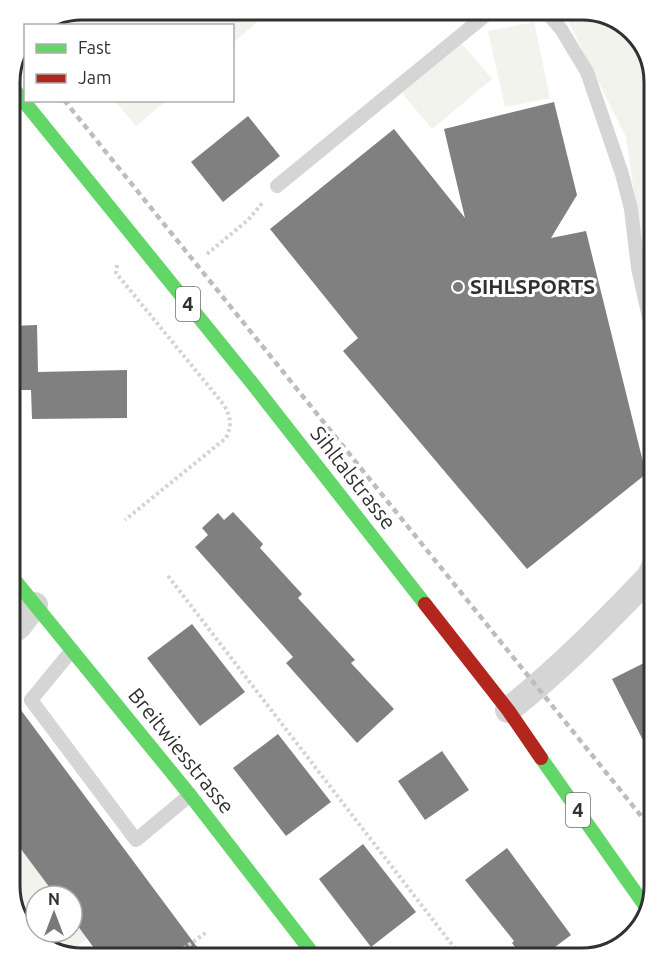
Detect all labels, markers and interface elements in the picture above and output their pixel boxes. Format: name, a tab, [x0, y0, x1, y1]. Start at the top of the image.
legend	[24, 24, 234, 102]
text: Fast	[78, 37, 111, 57]
text: Jam	[78, 67, 112, 87]
place label: SIHLSPORTS	[470, 274, 595, 298]
marker: SIHLSPORTS	[451, 280, 465, 294]
road number: 4	[176, 287, 200, 321]
street label: Sihltalstrasse	[306, 421, 401, 534]
street label: Breitwiesstrasse	[124, 683, 240, 818]
road number: 4	[566, 793, 590, 827]
north arrow	[24, 884, 84, 944]
text: N	[48, 890, 60, 908]

